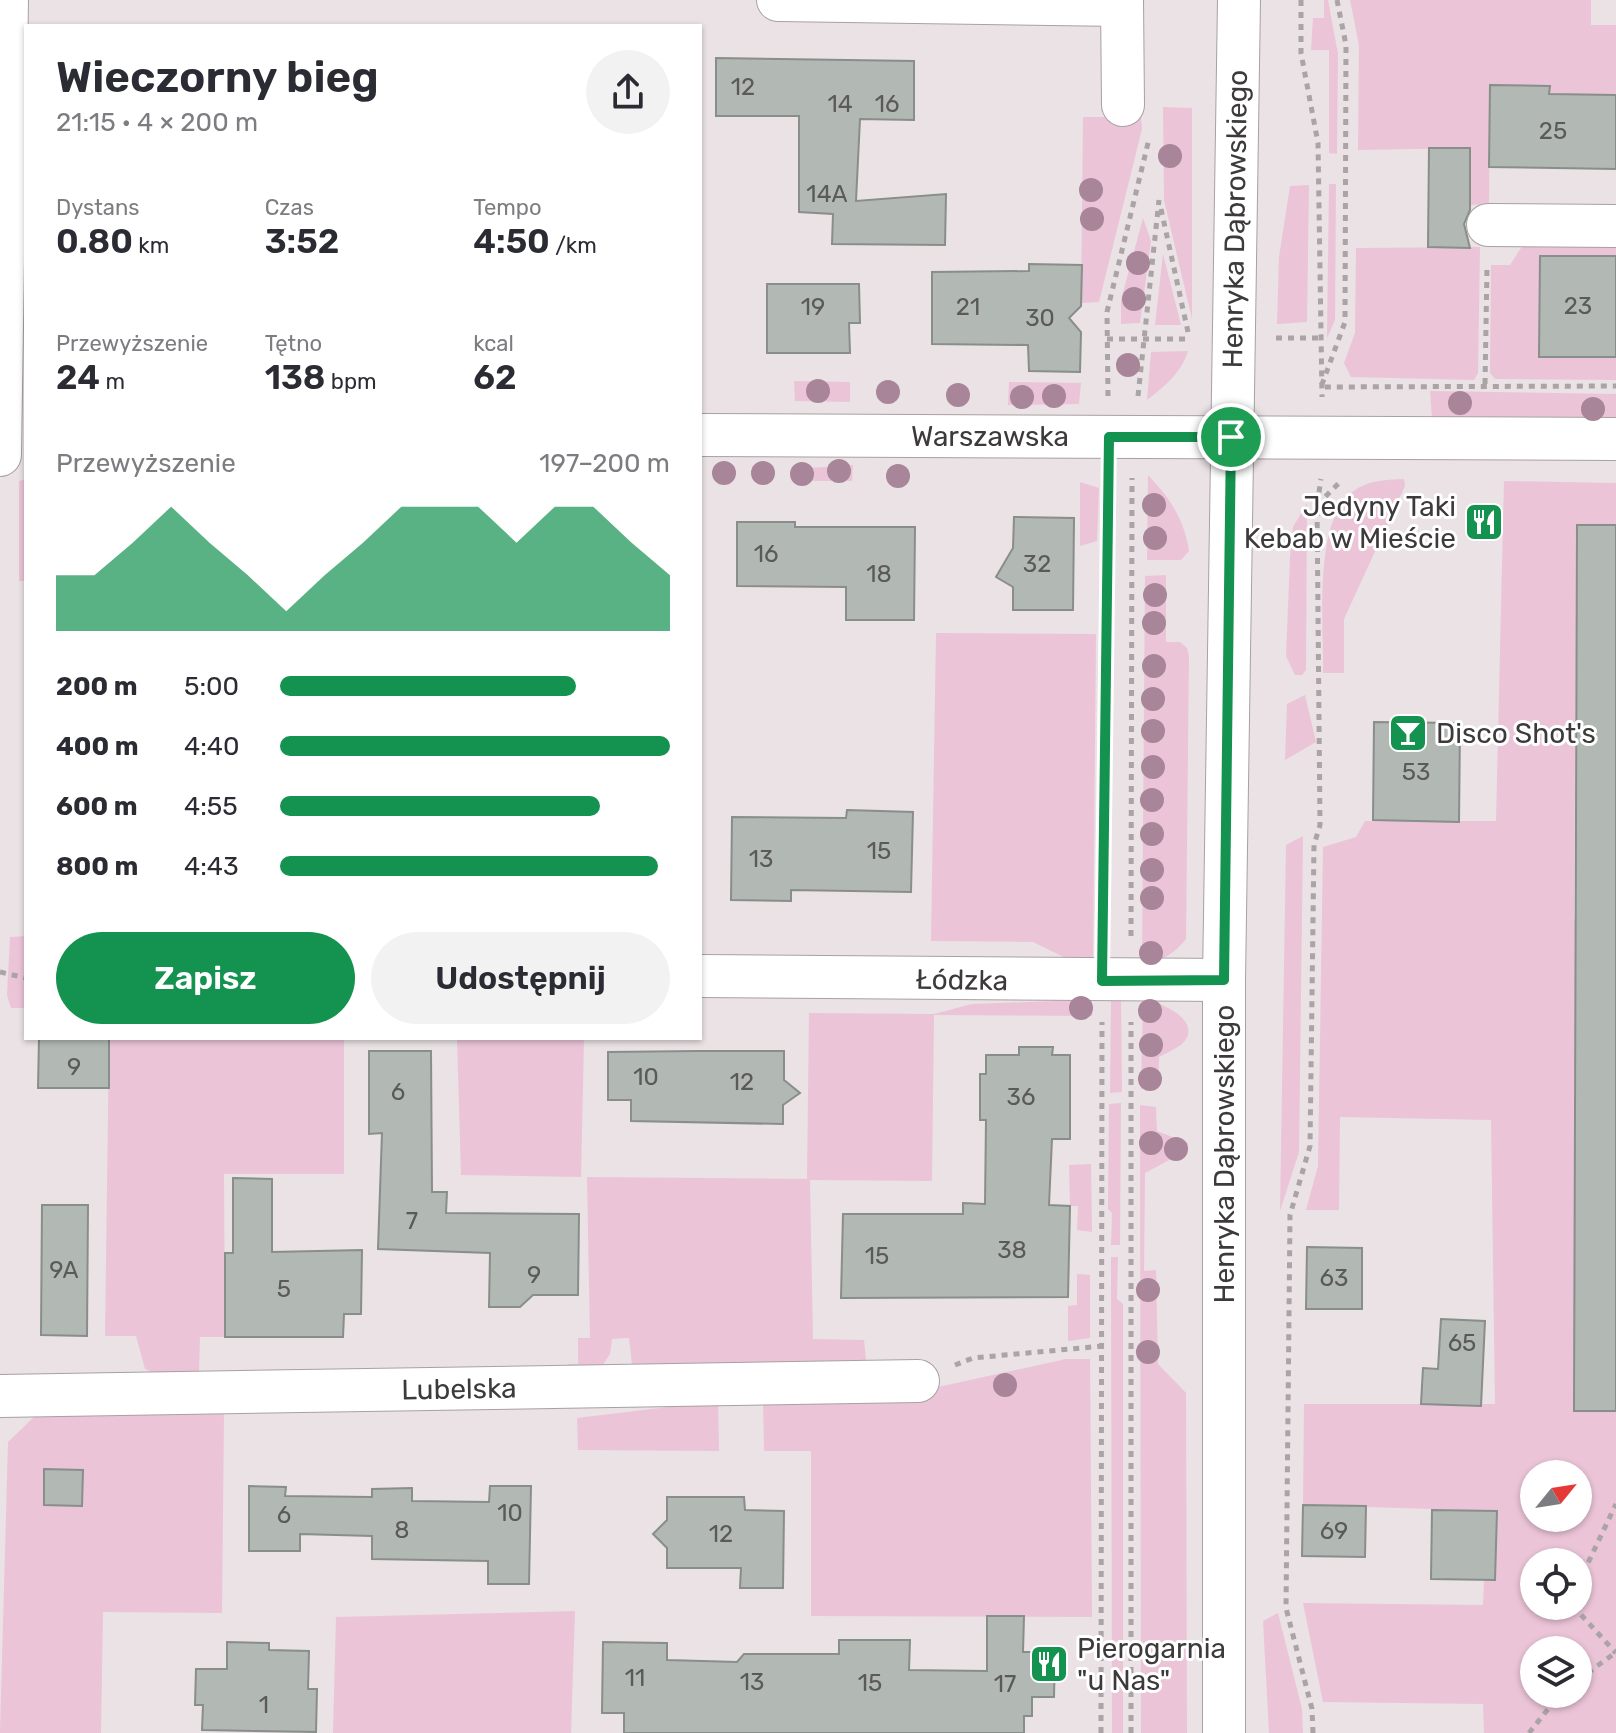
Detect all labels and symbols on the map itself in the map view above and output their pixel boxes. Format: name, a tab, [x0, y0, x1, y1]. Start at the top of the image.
street label: Henryka Dąbrowskiego	[1216, 69, 1254, 369]
house number: 12	[731, 73, 755, 101]
house number: 14	[827, 90, 853, 118]
house number: 16	[875, 90, 899, 118]
house number: 25	[1539, 117, 1567, 145]
house number: 14A	[806, 180, 848, 208]
house number: 23	[1564, 292, 1592, 320]
house number: 19	[801, 293, 825, 321]
house number: 21	[956, 293, 980, 321]
house number: 30	[1025, 304, 1055, 332]
pin	[1197, 403, 1265, 471]
street label: Warszawska	[911, 420, 1069, 453]
place label: Jedyny Taki Kebab w Mieście	[1244, 490, 1456, 555]
restaurant icon: Jedyny Taki Kebab w Mieście	[1463, 501, 1505, 543]
house number: 16	[754, 540, 778, 568]
house number: 32	[1023, 550, 1051, 578]
house number: 18	[866, 560, 892, 588]
bar icon: Disco Shot's	[1387, 712, 1429, 754]
place label: Disco Shot's	[1436, 717, 1596, 750]
house number: 53	[1402, 758, 1430, 786]
house number: 15	[867, 837, 891, 865]
house number: 13	[749, 845, 773, 873]
street label: Łódzka	[916, 963, 1008, 997]
street label: Henryka Dąbrowskiego	[1208, 1005, 1241, 1303]
house number: 9	[67, 1053, 81, 1081]
house number: 10	[633, 1063, 659, 1091]
house number: 12	[730, 1068, 754, 1096]
house number: 6	[391, 1078, 405, 1106]
house number: 36	[1007, 1083, 1035, 1111]
house number: 7	[406, 1207, 418, 1235]
house number: 38	[997, 1236, 1027, 1264]
house number: 15	[865, 1242, 889, 1270]
house number: 9A	[49, 1256, 79, 1284]
house number: 9	[527, 1261, 541, 1289]
house number: 63	[1320, 1264, 1348, 1292]
house number: 5	[277, 1275, 291, 1303]
house number: 65	[1448, 1329, 1476, 1357]
street label: Lubelska	[401, 1371, 517, 1407]
north arrow	[1520, 1460, 1592, 1532]
house number: 10	[497, 1499, 523, 1527]
house number: 6	[277, 1501, 291, 1529]
house number: 8	[394, 1516, 410, 1544]
house number: 69	[1320, 1517, 1348, 1545]
house number: 12	[709, 1520, 733, 1548]
place label: Pierogarnia "u Nas"	[1077, 1632, 1226, 1697]
restaurant icon: Pierogarnia "u Nas"	[1028, 1643, 1070, 1685]
house number: 11	[625, 1664, 645, 1692]
house number: 13	[740, 1668, 764, 1696]
house number: 15	[858, 1669, 882, 1697]
house number: 17	[994, 1670, 1016, 1698]
house number: 1	[259, 1691, 269, 1719]

